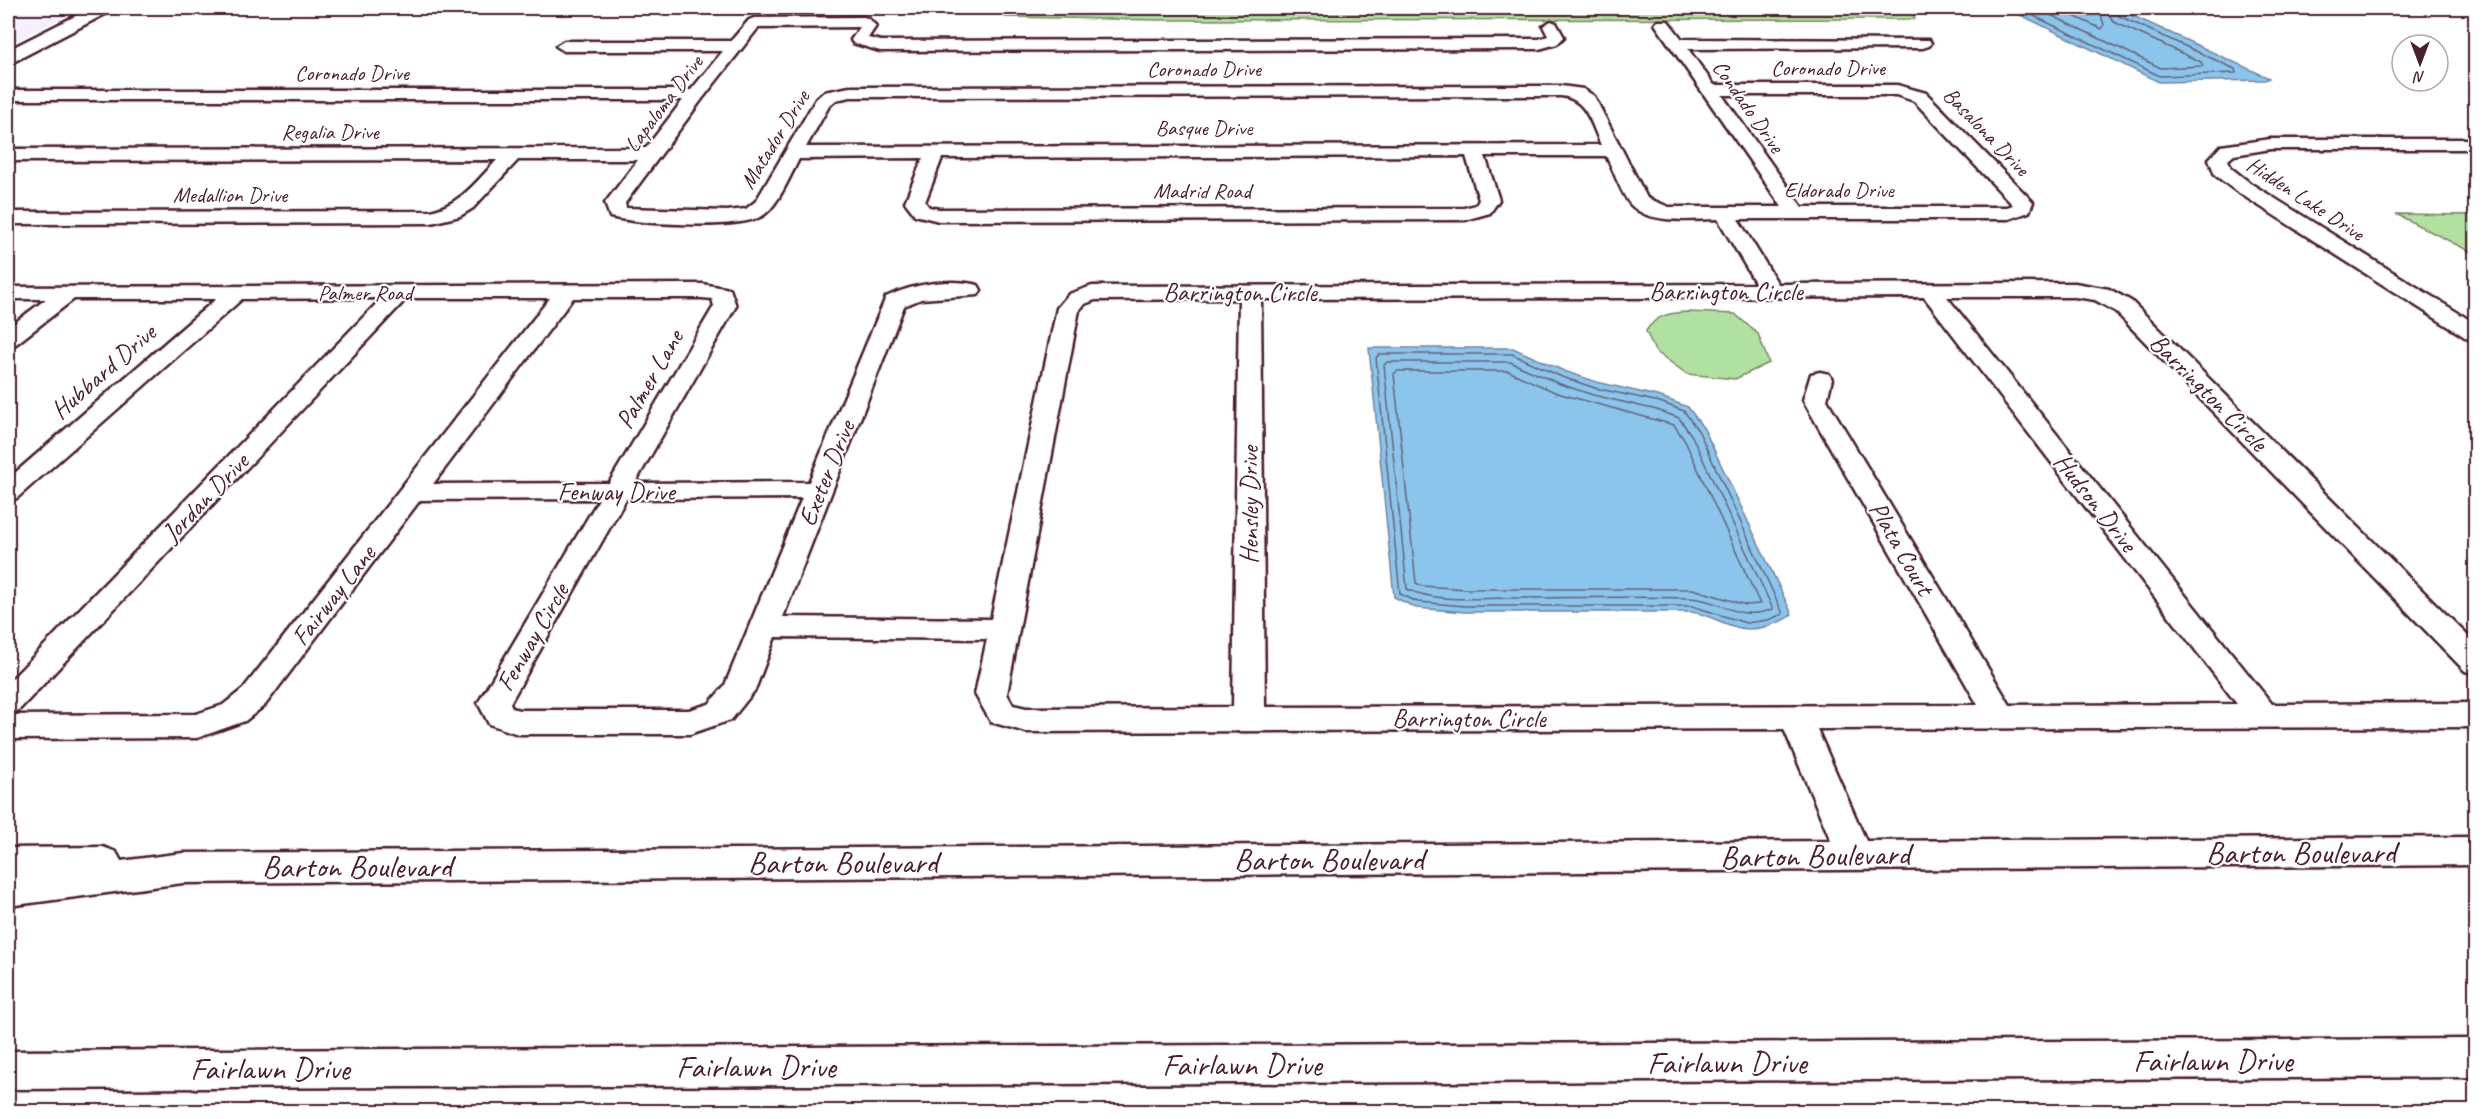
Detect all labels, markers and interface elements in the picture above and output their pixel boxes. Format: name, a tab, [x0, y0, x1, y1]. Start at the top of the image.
north arrow	[2390, 33, 2450, 93]
street label: Lapaloma Drive	[618, 48, 710, 158]
street label: Coronado Drive	[1771, 54, 1887, 82]
street label: Coronado Drive	[1147, 55, 1263, 83]
street label: Condado Drive	[1706, 55, 1791, 160]
street label: Coronado Drive	[295, 59, 411, 87]
text: N	[2412, 67, 2425, 87]
street label: Basalona Drive	[1937, 81, 2037, 183]
street label: Matador Drive	[734, 84, 817, 194]
street label: Basque Drive	[1156, 114, 1254, 142]
street label: Regalia Drive	[281, 118, 381, 146]
street label: Hidden Lake Drive	[2241, 150, 2371, 248]
street label: Eldorado Drive	[1784, 176, 1896, 204]
street label: Madrid Road	[1153, 177, 1254, 205]
street label: Medallion Drive	[173, 181, 289, 209]
street label: Barrington Circle	[1649, 275, 1804, 308]
street label: Barrington Circle	[1163, 276, 1318, 309]
street label: Palmer Road	[318, 279, 415, 307]
street label: Hubbard Drive	[44, 315, 165, 426]
street label: Palmer Lane	[608, 322, 692, 435]
street label: Barrington Circle	[2143, 326, 2276, 459]
street label: Exeter Drive	[790, 413, 863, 531]
street label: Hensley Drive	[1233, 443, 1266, 564]
street label: Jordan Drive	[153, 444, 258, 550]
street label: Hudson Drive	[2047, 446, 2146, 561]
street label: Fenway Drive	[557, 475, 677, 508]
street label: Plata Court	[1862, 496, 1943, 603]
street label: Fairway Lane	[284, 537, 384, 652]
street label: Fenway Circle	[488, 575, 578, 697]
street label: Barrington Circle	[1392, 702, 1547, 735]
street label: Barton Boulevard	[2206, 832, 2400, 873]
street label: Barton Boulevard	[1720, 833, 1915, 878]
street label: Barton Boulevard	[1234, 839, 1428, 880]
street label: Barton Boulevard	[748, 842, 942, 883]
street label: Barton Boulevard	[262, 846, 456, 887]
street label: Fairlawn Drive	[2133, 1040, 2295, 1081]
street label: Fairlawn Drive	[1647, 1042, 1809, 1083]
street label: Fairlawn Drive	[1162, 1044, 1324, 1085]
street label: Fairlawn Drive	[676, 1046, 838, 1087]
street label: Fairlawn Drive	[190, 1048, 352, 1089]

